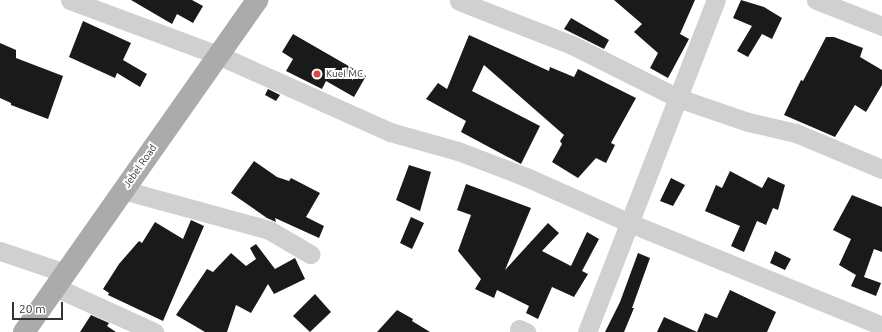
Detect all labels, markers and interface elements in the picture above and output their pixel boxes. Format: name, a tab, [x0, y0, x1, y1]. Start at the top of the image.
marker: Kuel MC	[311, 68, 323, 80]
place label: Kuel MC	[326, 68, 363, 80]
street label: Jebel Road	[121, 142, 159, 190]
scale bar	[14, 294, 65, 320]
text: 20 m	[19, 302, 46, 315]

